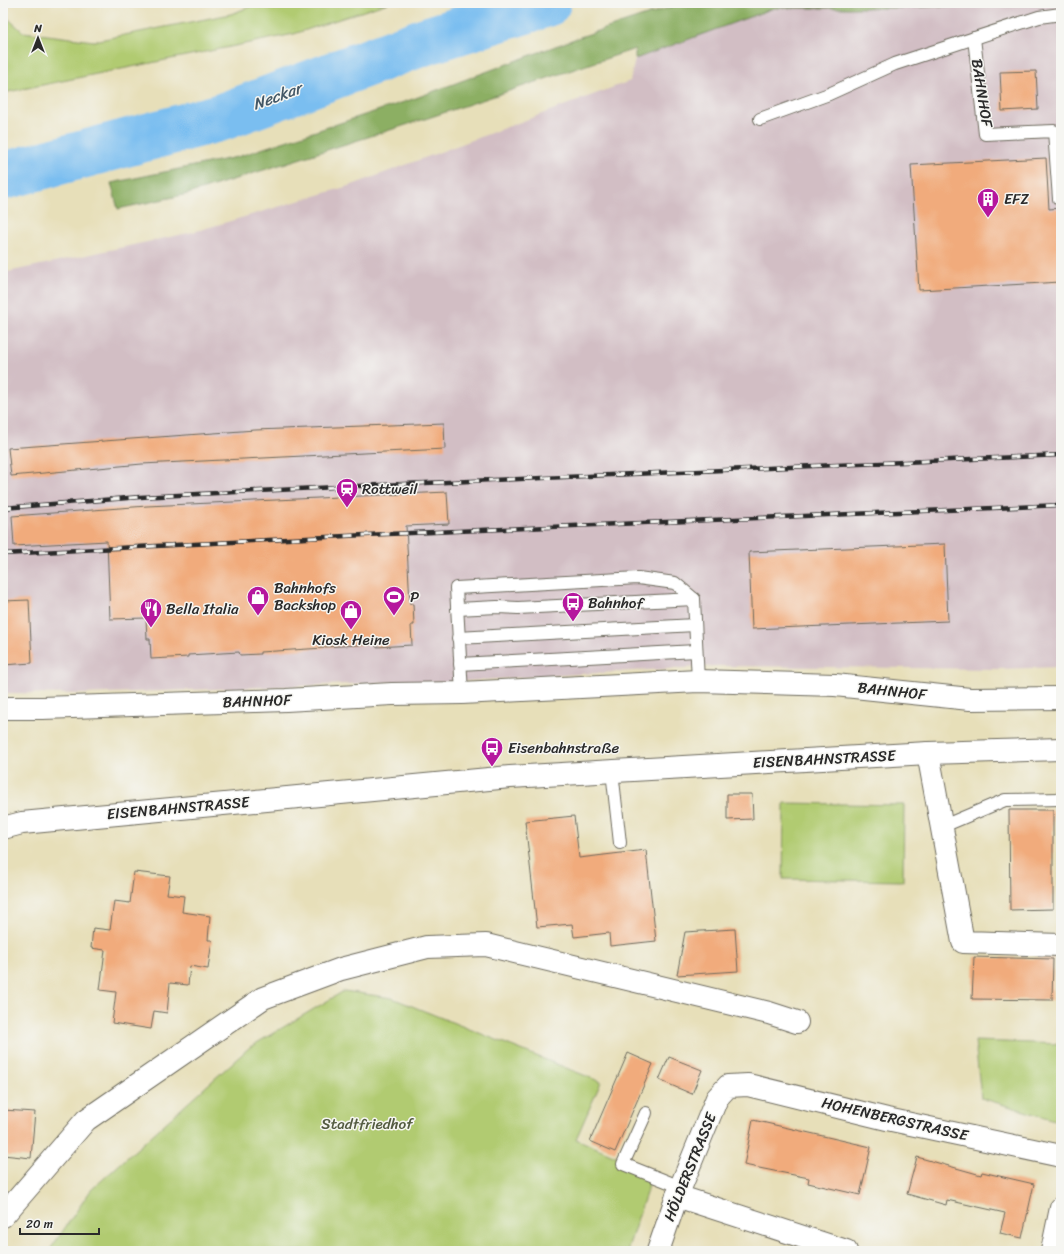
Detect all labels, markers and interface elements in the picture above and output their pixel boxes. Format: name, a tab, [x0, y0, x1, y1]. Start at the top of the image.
north arrow	[18, 18, 58, 58]
text: N	[33, 19, 42, 38]
street label: BAHNHOF	[964, 57, 1001, 131]
water label: Neckar	[248, 73, 308, 118]
building icon: EFZ	[975, 186, 1001, 219]
place label: EFZ	[1004, 186, 1030, 212]
station icon: Rottweil	[334, 476, 360, 509]
place label: Rottweil	[362, 476, 418, 502]
place label: Bahnhofs Backshop	[274, 575, 336, 618]
shop icon: Bahnhofs Backshop	[245, 584, 271, 617]
sports icon: P	[381, 584, 407, 617]
place label: P	[410, 584, 419, 610]
bus stop icon: Bahnhof	[560, 590, 586, 623]
place label: Bahnhof	[588, 590, 645, 616]
restaurant icon: Bella Italia	[138, 596, 164, 629]
place label: Bella Italia	[166, 596, 239, 622]
shop icon: Kiosk Heine	[338, 598, 364, 631]
place label: Kiosk Heine	[312, 627, 390, 653]
street label: BAHNHOF	[856, 674, 929, 708]
street label: BAHNHOF	[222, 687, 294, 715]
bus stop icon: Eisenbahnstraße	[479, 735, 505, 768]
place label: Eisenbahnstraße	[508, 735, 619, 761]
street label: EISENBAHNSTRASSE	[752, 742, 898, 776]
street label: EISENBAHNSTRASSE	[106, 789, 252, 827]
street label: HOHENBERGSTRASSE	[819, 1090, 972, 1149]
street label: HÖLDERSTRASSE	[656, 1107, 724, 1225]
park label: Stadtfriedhof	[321, 1111, 414, 1137]
scale bar	[20, 1210, 99, 1236]
text: 20 m	[26, 1213, 53, 1235]

